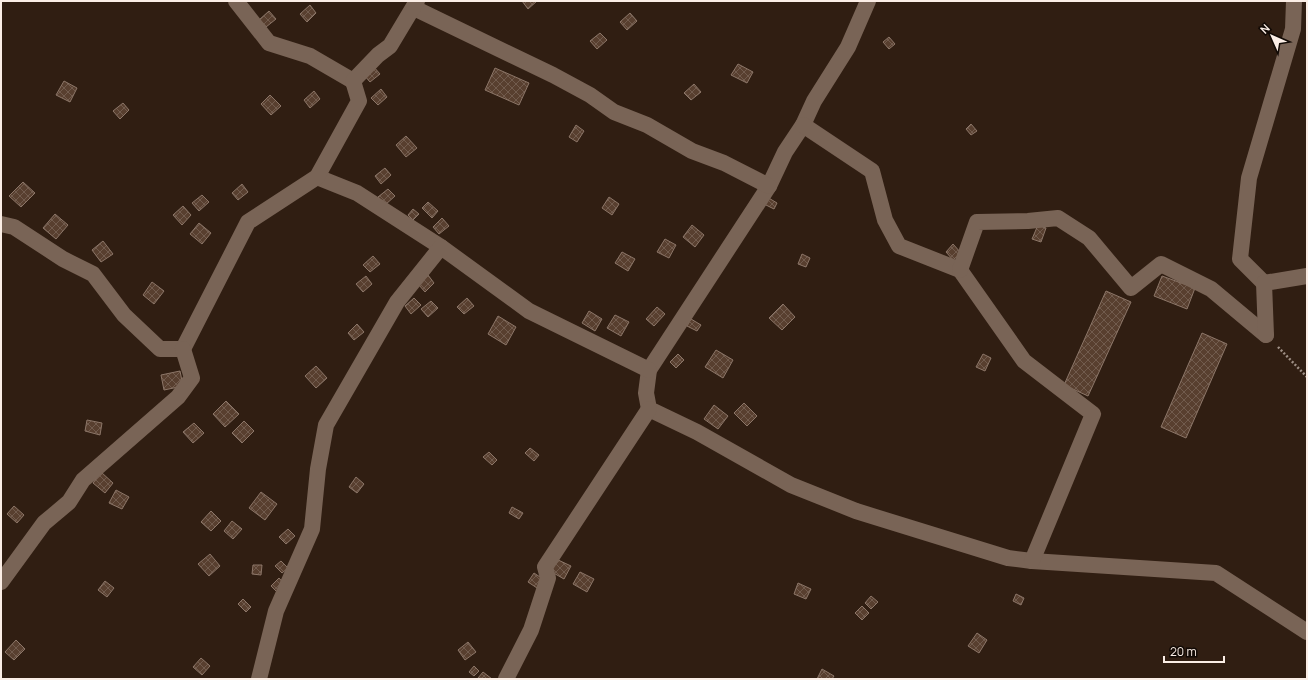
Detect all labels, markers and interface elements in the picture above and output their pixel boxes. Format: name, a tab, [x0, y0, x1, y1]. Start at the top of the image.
north arrow	[1252, 16, 1292, 56]
text: N	[1256, 20, 1273, 37]
scale bar	[1164, 638, 1224, 664]
text: 20 m	[1170, 643, 1197, 660]

